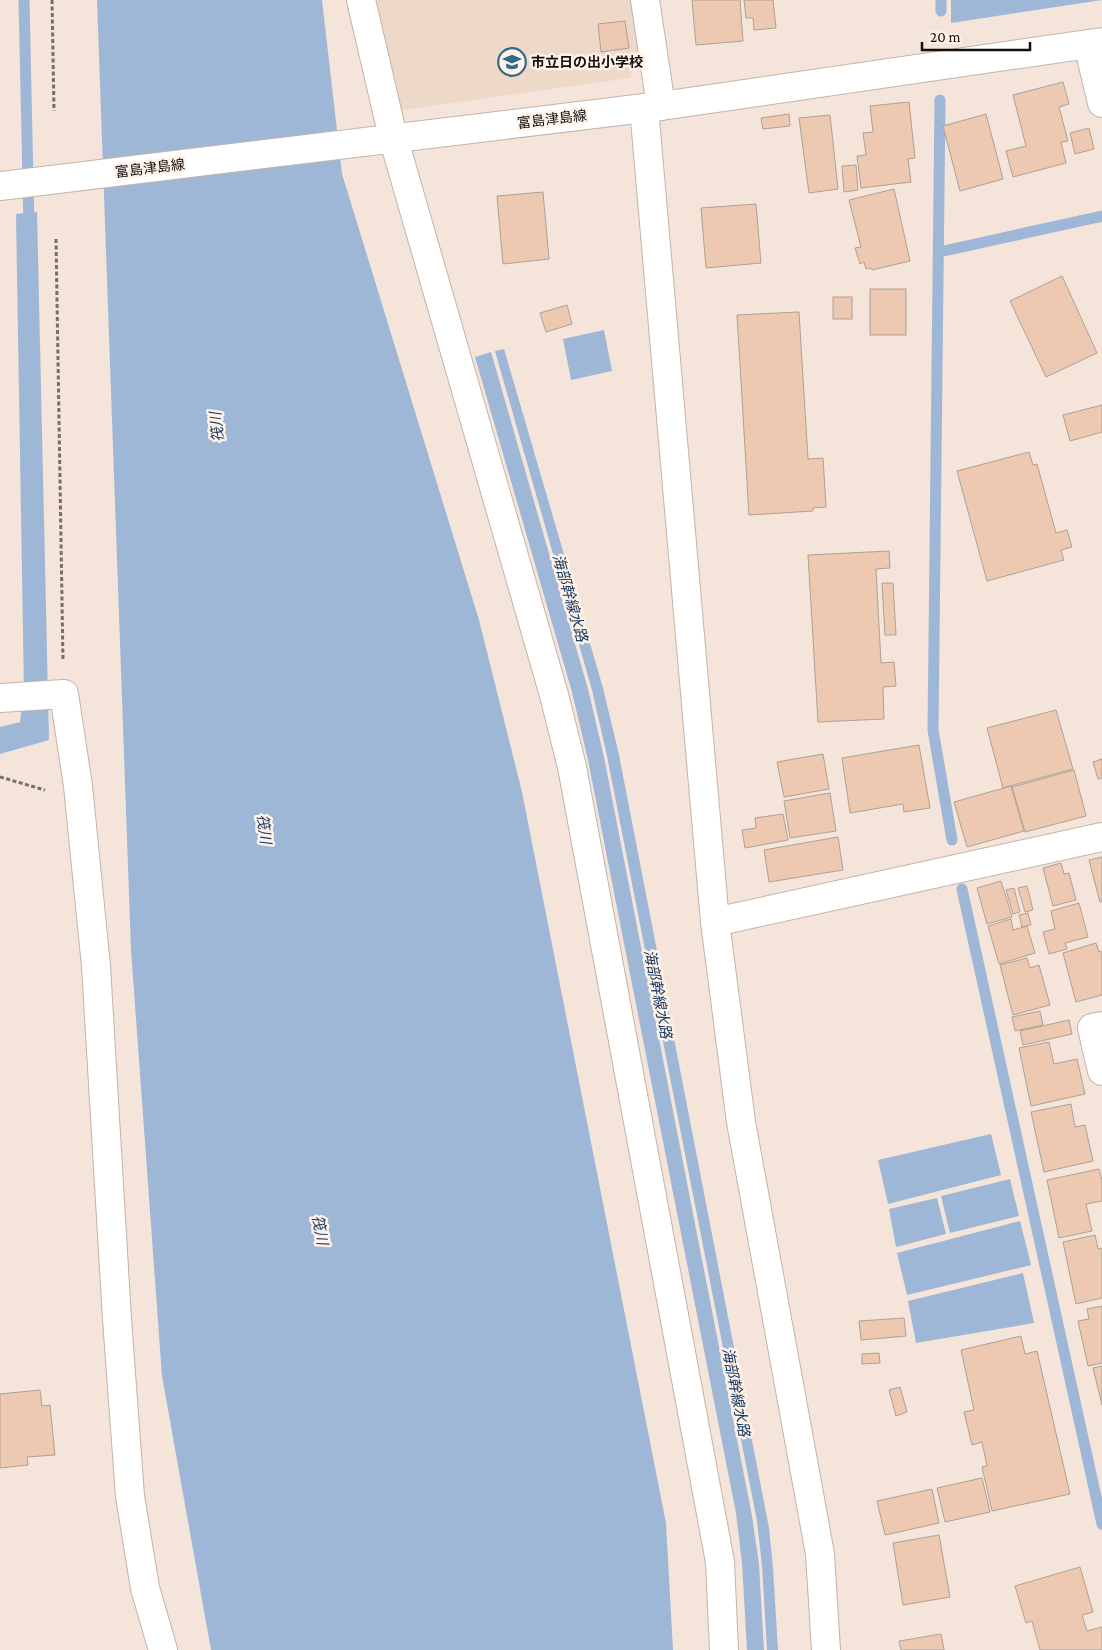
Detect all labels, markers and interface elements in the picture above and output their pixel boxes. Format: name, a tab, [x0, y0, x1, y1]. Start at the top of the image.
scale bar	[922, 20, 1030, 52]
text: 20 m	[930, 29, 961, 45]
school or university icon: 市立日の出小学校	[497, 47, 527, 77]
place label: 市立日の出小学校	[531, 54, 643, 70]
street label: 富島津島線	[516, 107, 588, 131]
street label: 富島津島線	[114, 156, 186, 180]
water label: 筏川	[207, 409, 227, 443]
water label: 海部幹線水路	[550, 553, 591, 645]
water label: 筏川	[254, 813, 274, 847]
water label: 海部幹線水路	[642, 948, 675, 1042]
water label: 筏川	[309, 1214, 331, 1248]
water label: 海部幹線水路	[720, 1346, 753, 1440]

